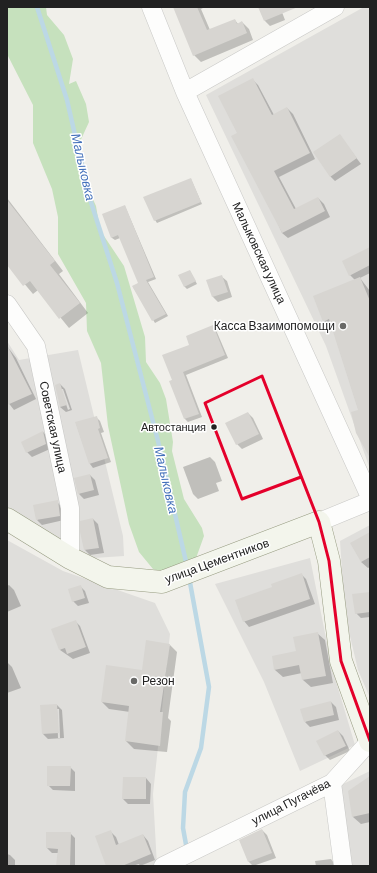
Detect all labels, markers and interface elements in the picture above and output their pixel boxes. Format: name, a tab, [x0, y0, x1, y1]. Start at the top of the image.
water label: Малыковка	[68, 132, 98, 202]
street label: Малыковская улица	[229, 200, 289, 306]
place label: Касса Взаимопомощи	[214, 319, 335, 333]
marker: Касса Взаимопомощи	[338, 321, 348, 331]
street label: Советская улица	[36, 380, 70, 474]
place label: Автостанция	[141, 420, 206, 434]
marker: Автостанция	[209, 422, 219, 432]
water label: Малыковка	[151, 445, 181, 515]
street label: улица Цементников	[163, 535, 271, 587]
place label: Резон	[142, 674, 175, 688]
marker: Резон	[129, 676, 139, 686]
street label: улица Пугачёва	[249, 776, 333, 828]

